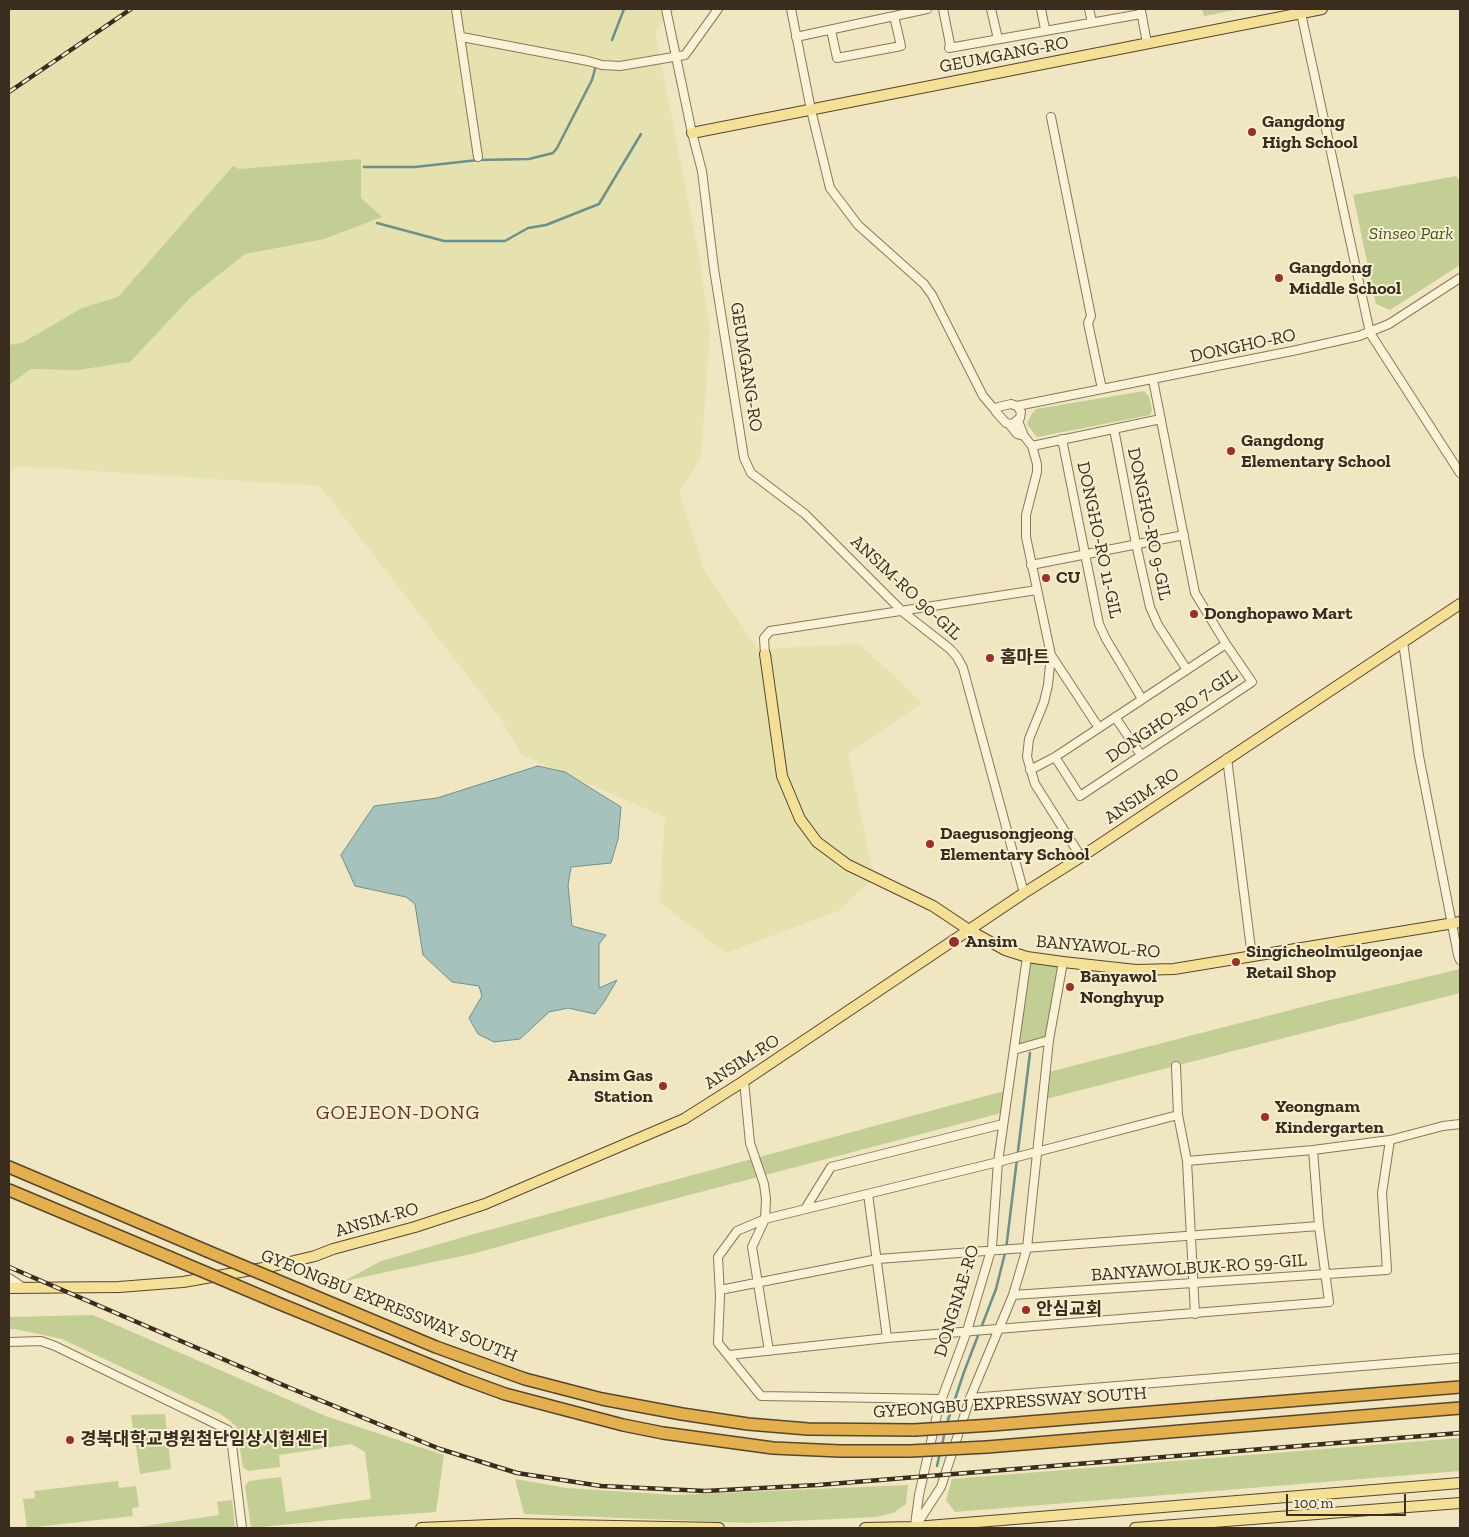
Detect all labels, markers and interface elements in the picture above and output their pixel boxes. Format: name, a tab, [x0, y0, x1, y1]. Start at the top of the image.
street label: GEUMGANG-RO	[938, 32, 1070, 78]
place label: Gangdong High School	[1262, 111, 1358, 154]
marker: Gangdong High School	[1246, 126, 1258, 138]
park label: Sinseo Park	[1369, 223, 1453, 245]
place label: Gangdong Middle School	[1289, 257, 1401, 300]
marker: Gangdong Middle School	[1273, 272, 1285, 284]
street label: GEUMGANG-RO	[725, 301, 767, 433]
street label: DONGHO-RO	[1188, 324, 1298, 368]
place label: Gangdong Elementary School	[1241, 430, 1391, 472]
marker: Gangdong Elementary School	[1225, 445, 1237, 457]
street label: DONGHO-RO 9-GIL	[1122, 446, 1176, 602]
street label: DONGHO-RO 11-GIL	[1072, 460, 1126, 620]
street label: ANSIM-RO 90-GIL	[846, 531, 966, 645]
place label: CU	[1056, 567, 1081, 589]
marker: CU	[1040, 572, 1052, 584]
place label: Donghopawo Mart	[1204, 603, 1352, 625]
marker: Donghopawo Mart	[1188, 608, 1200, 620]
place label: 홈마트	[1000, 647, 1050, 669]
marker: 홈마트	[984, 652, 996, 664]
street label: DONGHO-RO 7-GIL	[1102, 664, 1242, 768]
street label: ANSIM-RO	[1100, 763, 1184, 829]
place label: Daegusongjeong Elementary School	[940, 823, 1090, 866]
marker: Daegusongjeong Elementary School	[924, 838, 936, 850]
place label: Ansim	[965, 931, 1017, 953]
street label: BANYAWOL-RO	[1035, 931, 1161, 963]
marker: Ansim	[947, 935, 961, 949]
place label: Singicheolmulgeonjae Retail Shop	[1246, 941, 1423, 984]
marker: Singicheolmulgeonjae Retail Shop	[1230, 956, 1242, 968]
place label: Banyawol Nonghyup	[1080, 966, 1164, 1009]
marker: Banyawol Nonghyup	[1064, 981, 1076, 993]
street label: ANSIM-RO	[700, 1030, 784, 1094]
place label: Ansim Gas Station	[568, 1065, 653, 1108]
marker: Ansim Gas Station	[657, 1080, 669, 1092]
place label: Yeongnam Kindergarten	[1275, 1096, 1384, 1138]
district label: GOEJEON-DONG	[314, 1101, 482, 1125]
marker: Yeongnam Kindergarten	[1259, 1111, 1271, 1123]
street label: ANSIM-RO	[333, 1198, 421, 1242]
street label: DONGNAE-RO	[930, 1242, 984, 1360]
street label: GYEONGBU EXPRESSWAY SOUTH	[258, 1245, 520, 1367]
street label: BANYAWOLBUK-RO 59-GIL	[1090, 1250, 1308, 1286]
place label: 안심교회	[1036, 1299, 1102, 1321]
marker: 안심교회	[1020, 1304, 1032, 1316]
street label: GYEONGBU EXPRESSWAY SOUTH	[872, 1383, 1148, 1423]
place label: 경북대학교병원첨단임상시험센터	[80, 1429, 328, 1451]
marker: 경북대학교병원첨단임상시험센터	[64, 1434, 76, 1446]
scale bar	[1289, 1484, 1409, 1516]
text: 100 m	[1294, 1494, 1333, 1512]

